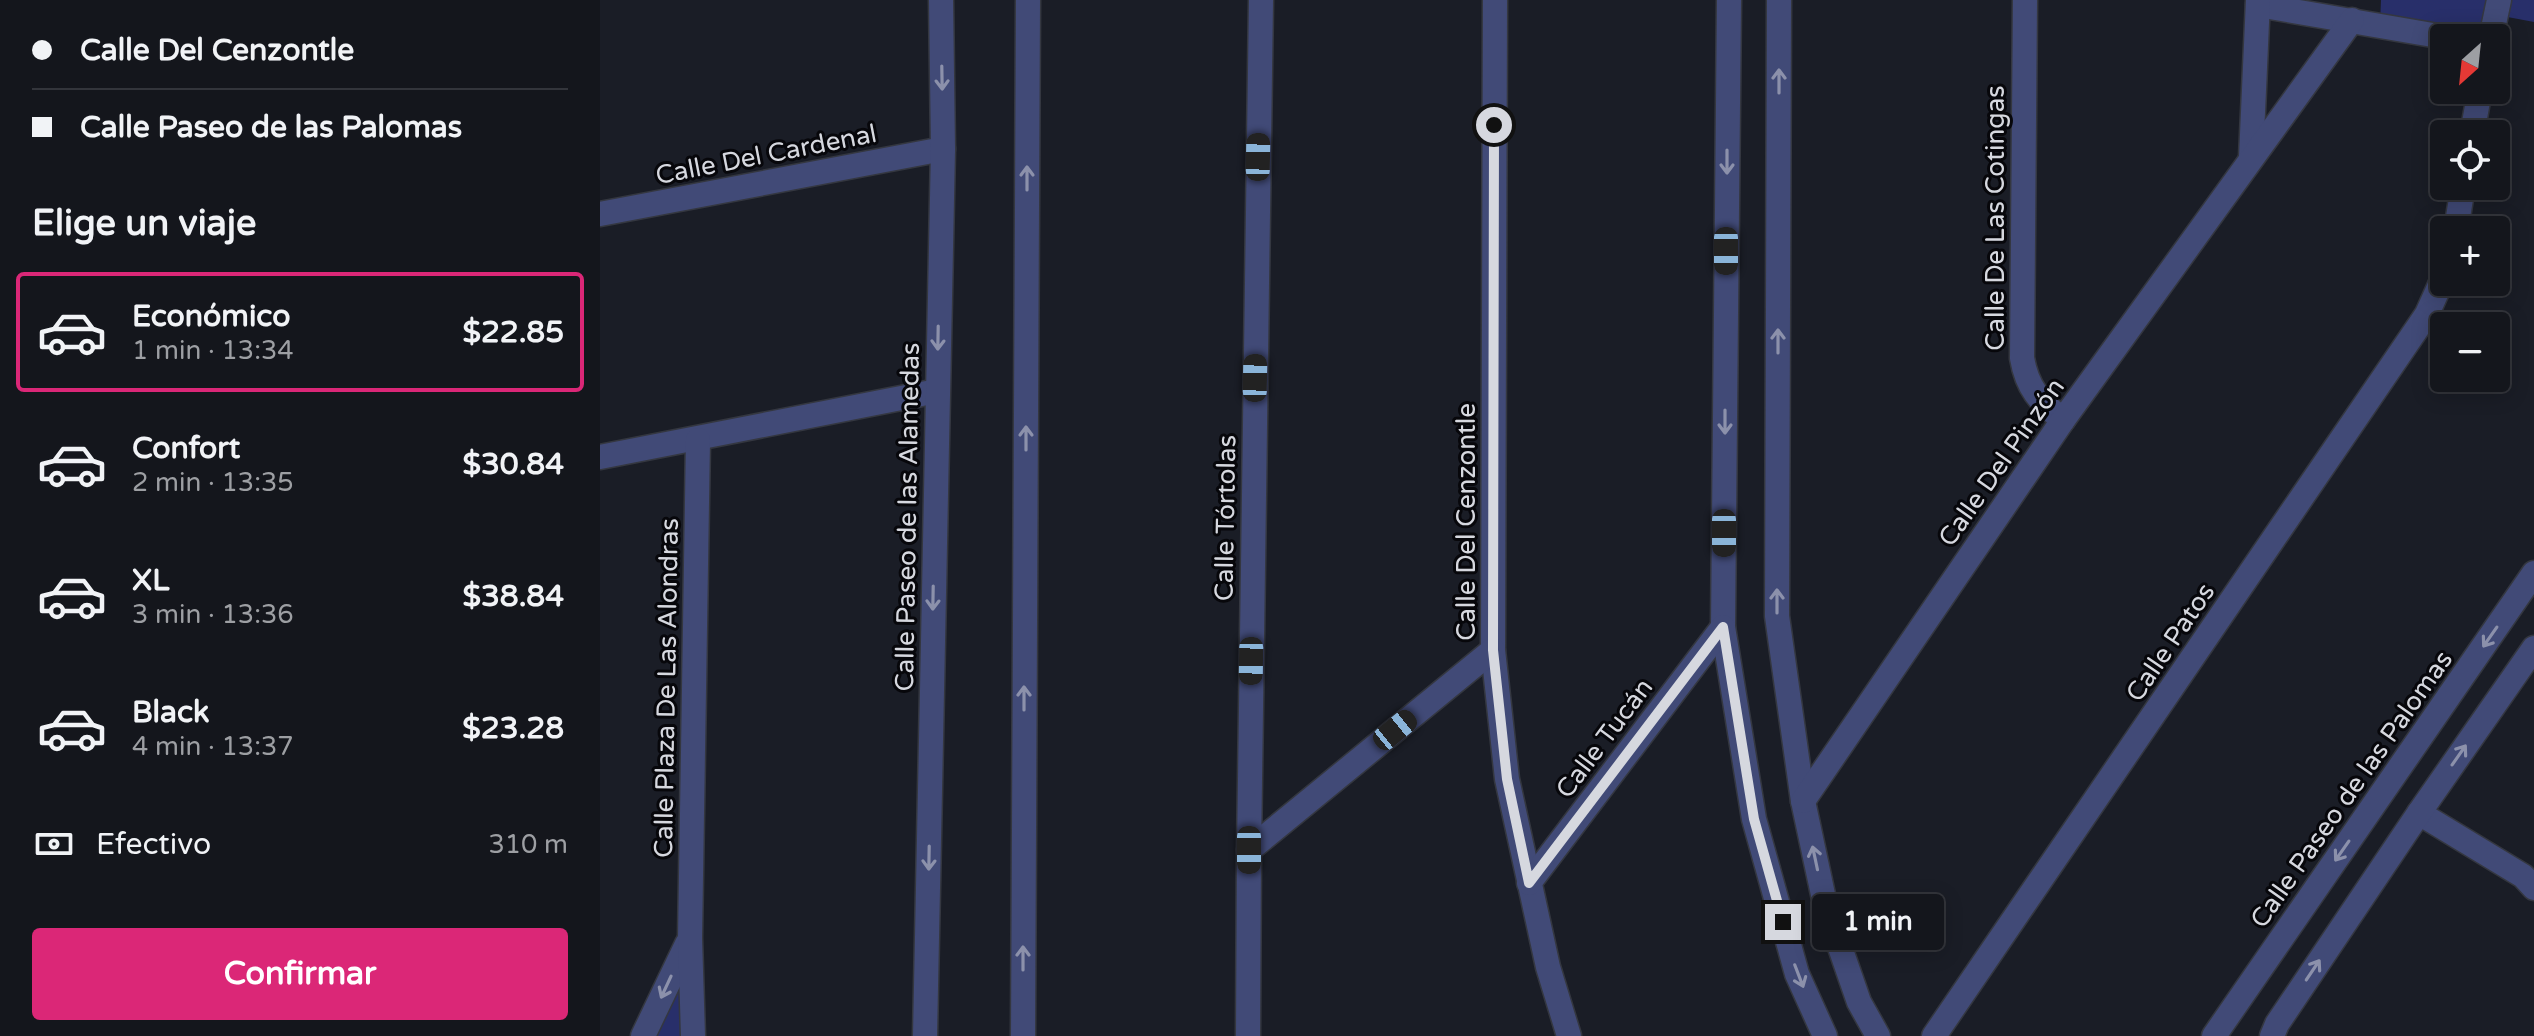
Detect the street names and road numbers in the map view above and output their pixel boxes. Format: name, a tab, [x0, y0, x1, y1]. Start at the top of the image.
street label: Calle De Las Cotingas	[1980, 85, 2011, 351]
street label: Calle Del Cardenal	[653, 118, 879, 191]
street label: Calle Paseo de las Alamedas	[889, 342, 926, 692]
street label: Calle Del Pinzón	[1932, 372, 2071, 552]
street label: Calle Del Cenzontle	[1451, 403, 1482, 641]
street label: Calle Tórtolas	[1209, 435, 1242, 601]
street label: Calle Plaza De Las Alondras	[648, 518, 685, 858]
street label: Calle Patos	[2119, 577, 2221, 707]
street label: Calle Paseo de las Palomas	[2244, 645, 2459, 934]
street label: Calle Tucán	[1549, 672, 1659, 804]

